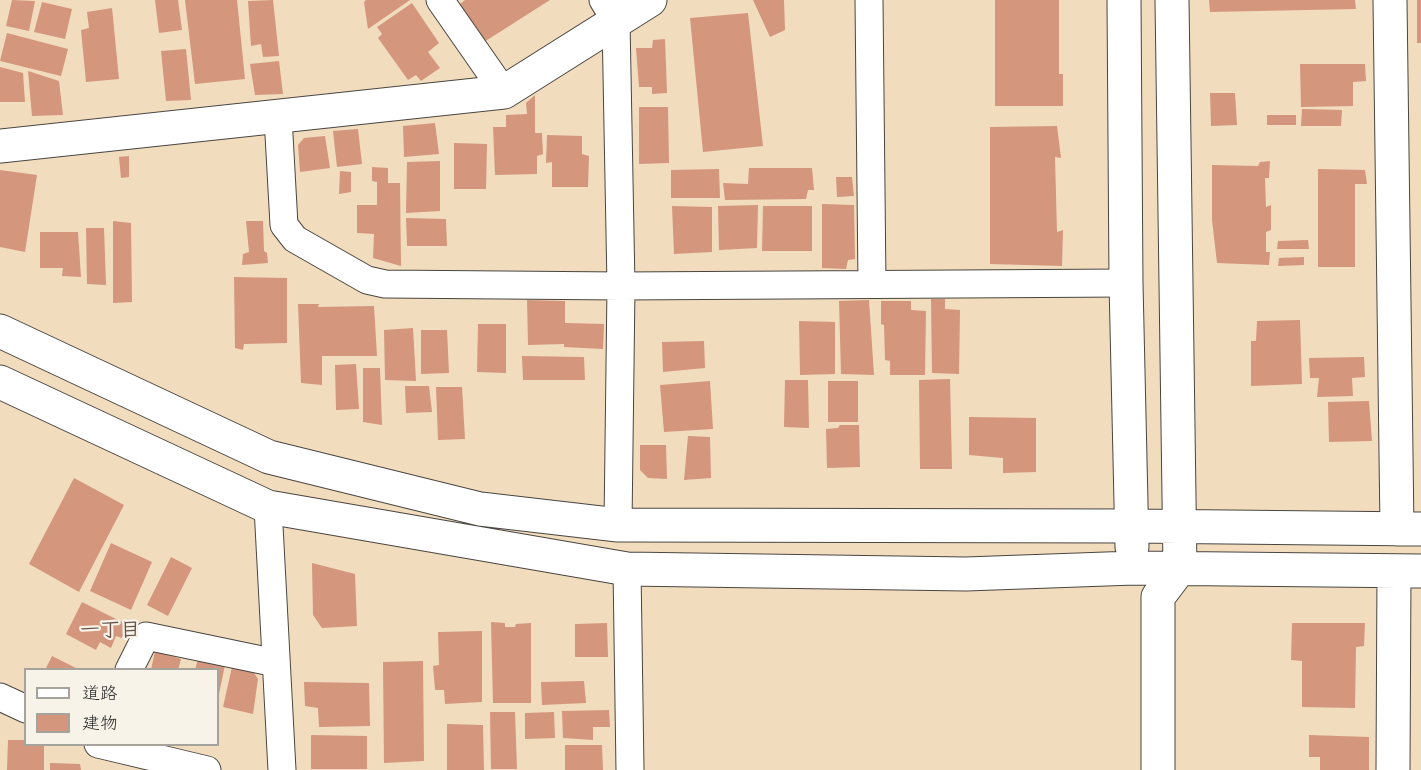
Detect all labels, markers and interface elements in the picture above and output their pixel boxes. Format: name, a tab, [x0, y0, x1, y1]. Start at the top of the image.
district label: 一丁目	[80, 619, 140, 643]
legend	[24, 668, 219, 746]
text: 道路	[82, 677, 118, 709]
text: 建物	[82, 707, 118, 739]

